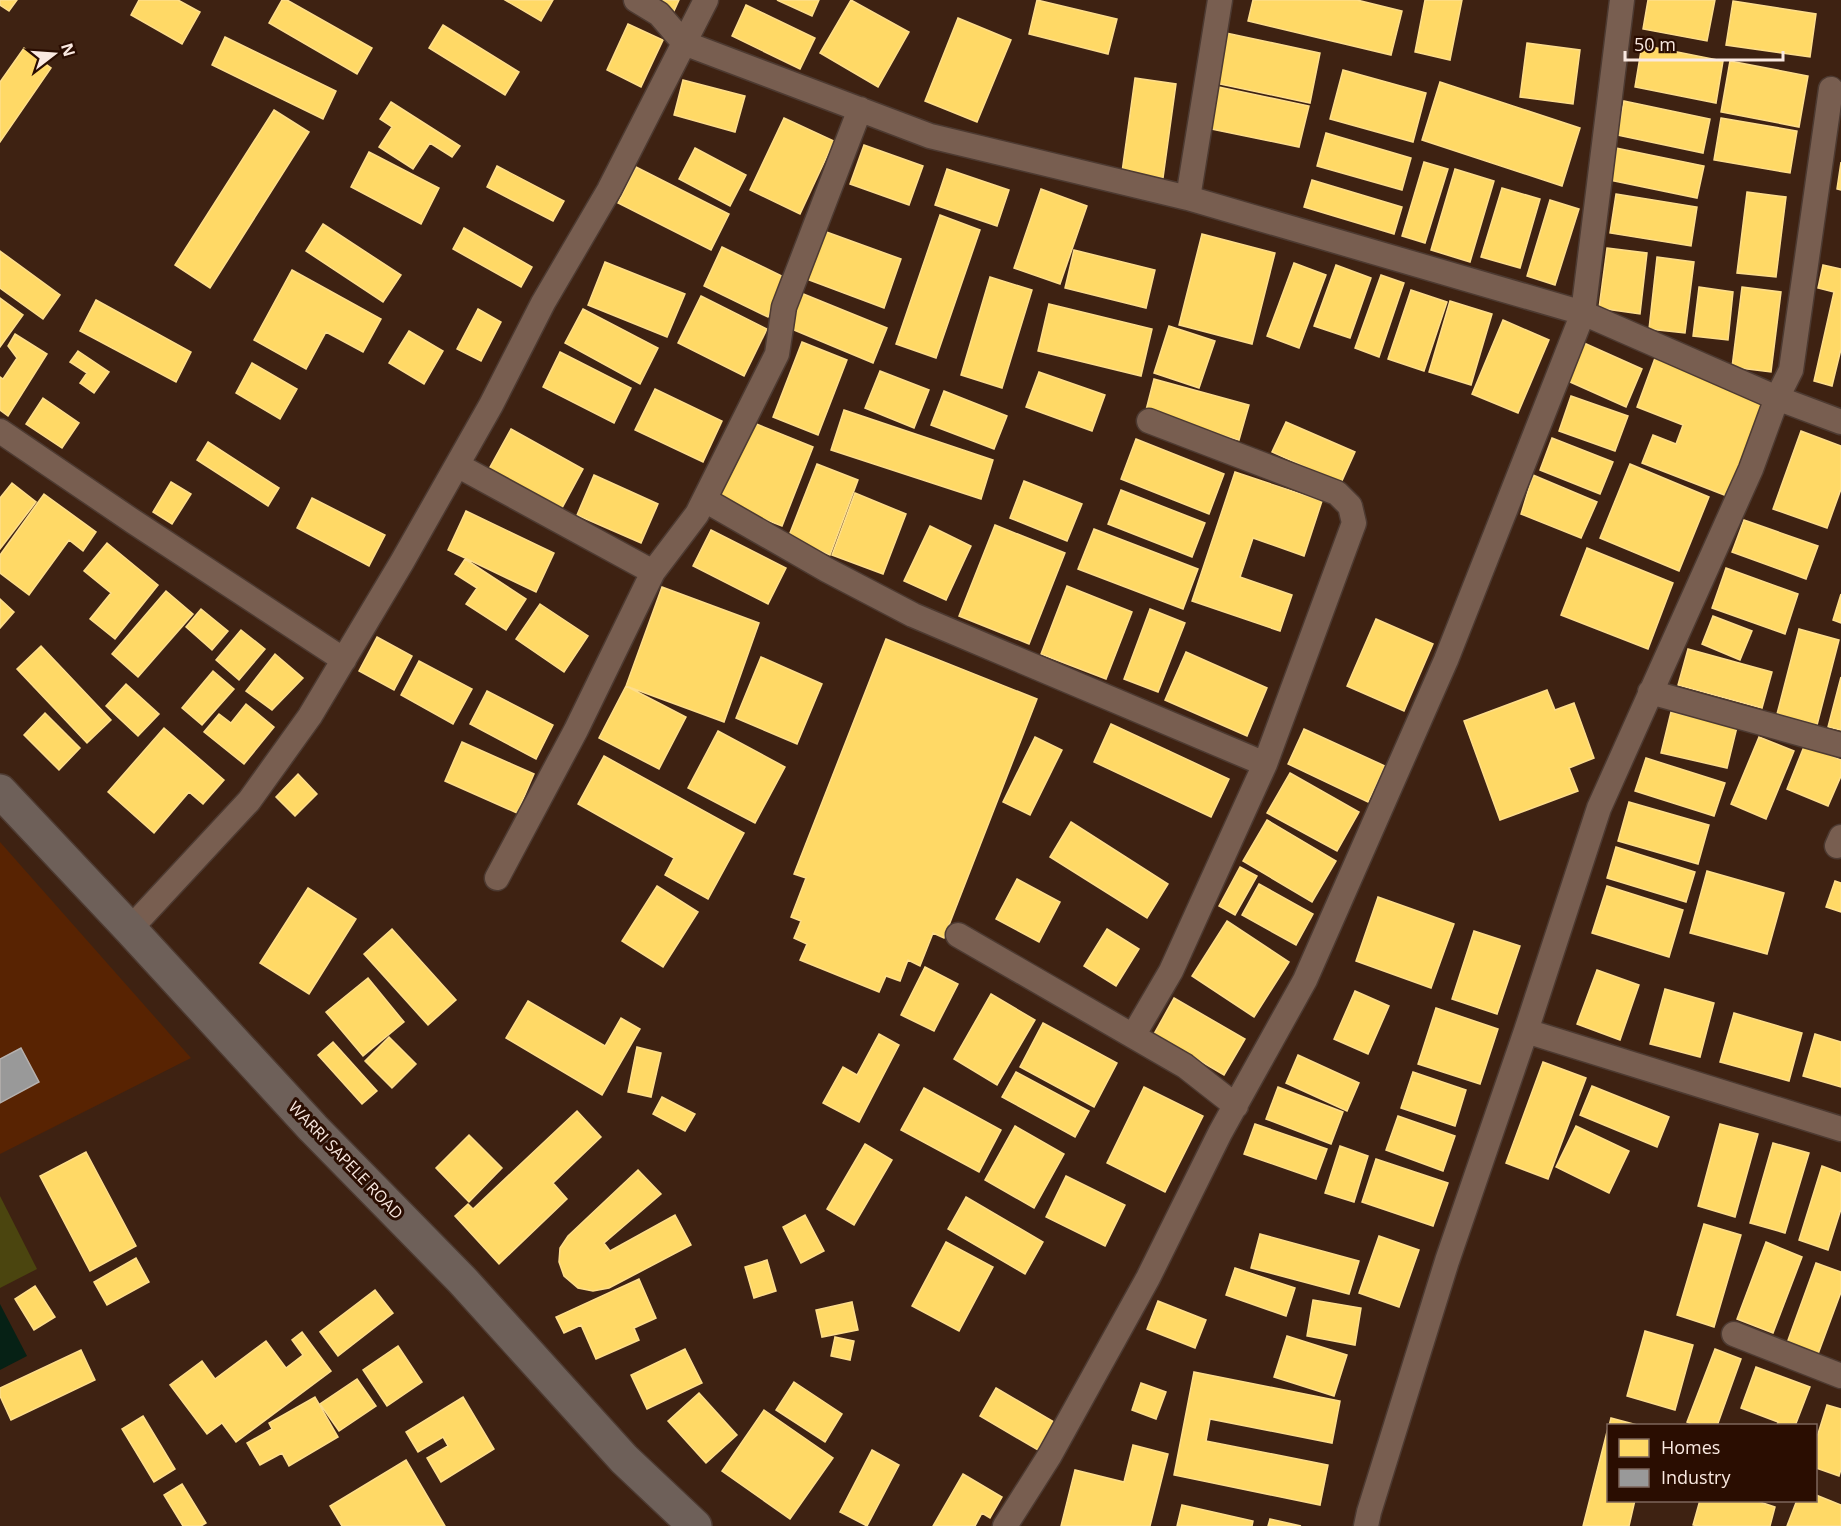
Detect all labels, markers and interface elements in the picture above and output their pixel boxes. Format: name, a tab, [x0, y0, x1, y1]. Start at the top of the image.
north arrow	[24, 24, 84, 84]
scale bar	[1625, 24, 1782, 62]
text: 50 m	[1634, 32, 1676, 56]
text: N	[56, 40, 81, 59]
street label: WARRI SAPELE ROAD	[284, 1096, 408, 1224]
legend	[1607, 1424, 1817, 1502]
text: Homes	[1661, 1435, 1720, 1459]
text: Industry	[1661, 1465, 1731, 1489]

